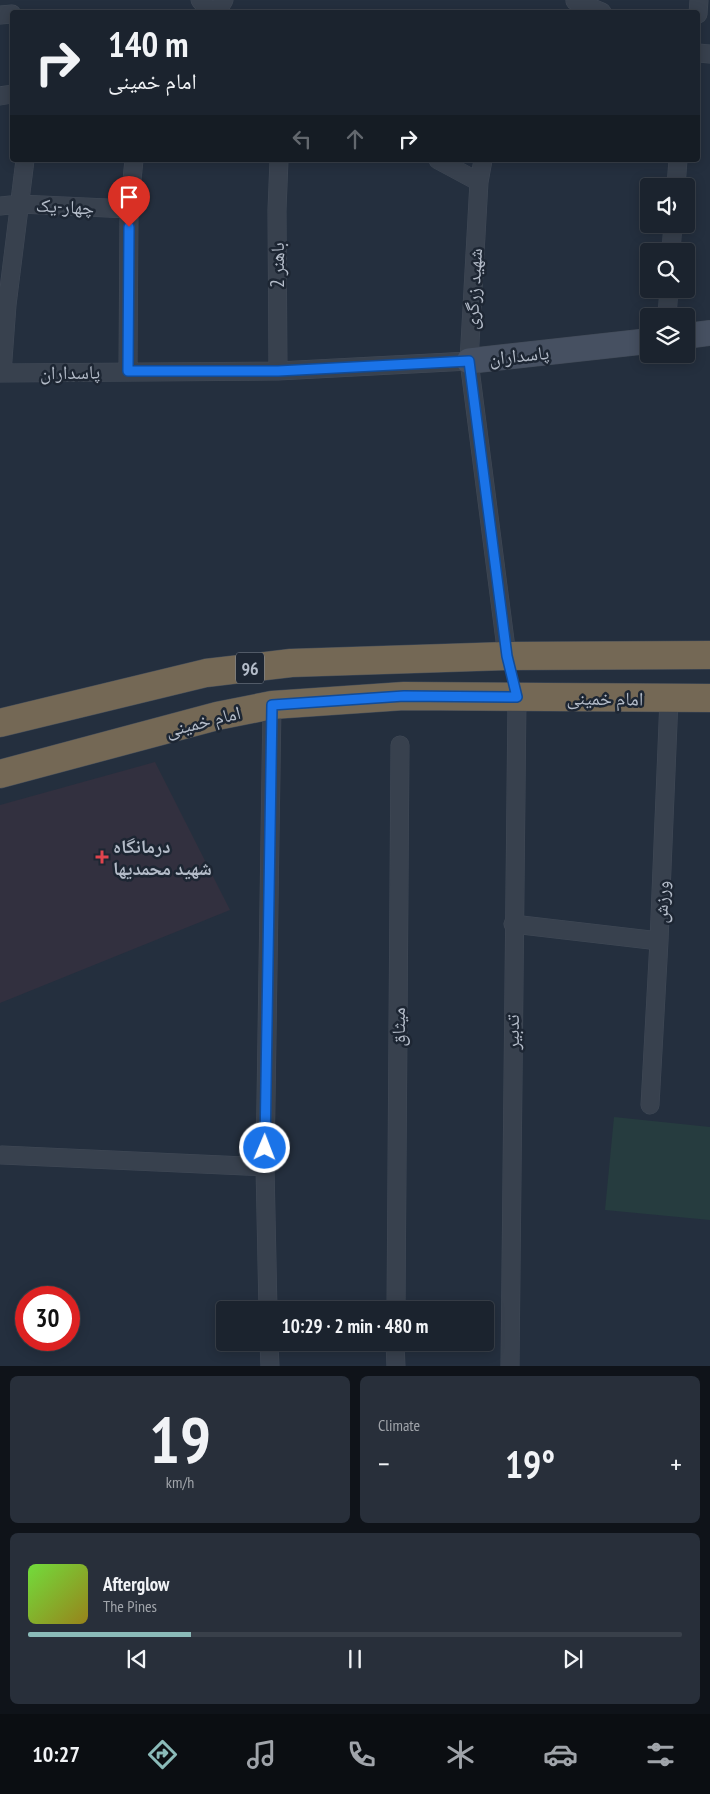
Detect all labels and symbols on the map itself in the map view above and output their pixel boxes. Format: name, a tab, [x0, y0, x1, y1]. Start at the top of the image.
pin	[108, 176, 150, 227]
street label: چهار-یک	[35, 192, 95, 220]
street label: باهنر 2	[265, 242, 289, 288]
street label: شهید زرگری	[459, 248, 487, 330]
street label: پاسداران	[488, 340, 550, 370]
street label: پاسداران	[40, 359, 100, 385]
road number: 96	[236, 652, 264, 684]
street label: امام خمینی	[566, 685, 644, 713]
street label: امام خمینی	[163, 700, 244, 744]
place label: درمانگاه شهید محمدیها	[113, 834, 212, 880]
marker: درمانگاه شهید محمدیها	[95, 850, 109, 864]
street label: ورزش	[648, 880, 674, 924]
street label: میثاق	[386, 1007, 410, 1047]
street label: تدبیر	[500, 1014, 524, 1051]
position arrow	[238, 1121, 290, 1173]
speed limit sign: 30	[15, 1286, 80, 1351]

